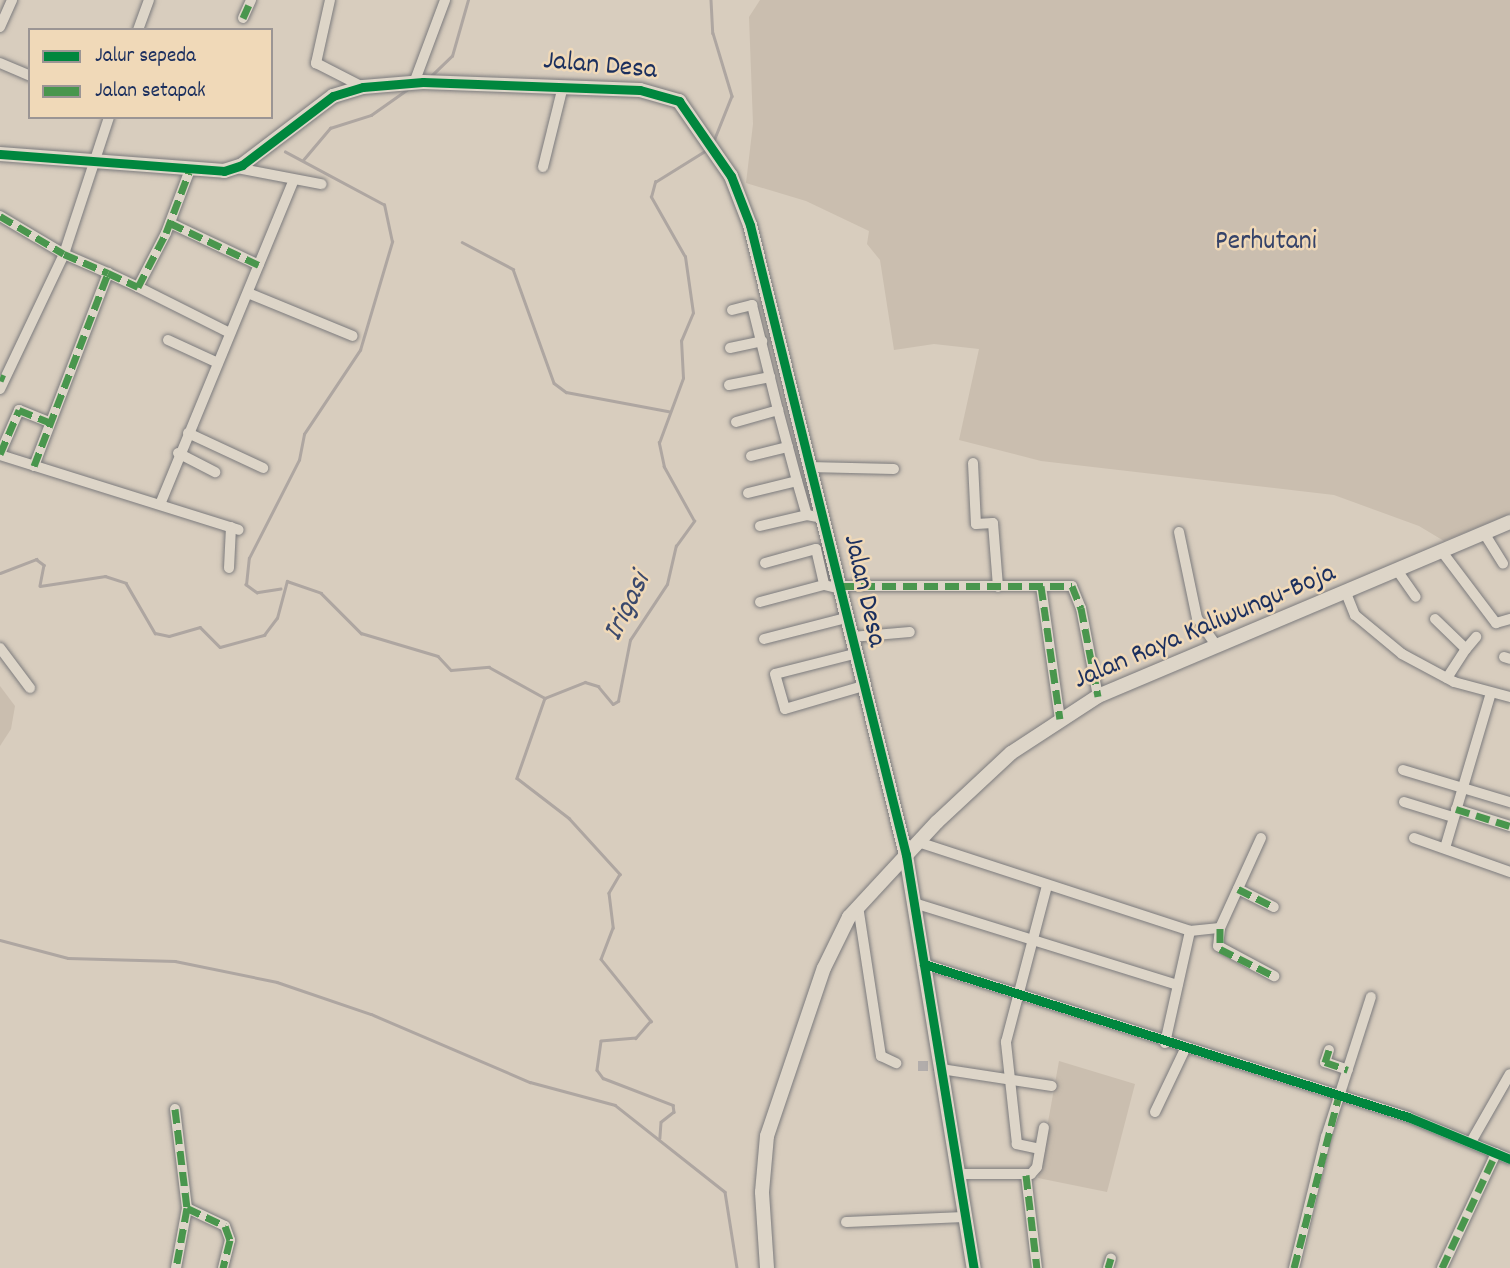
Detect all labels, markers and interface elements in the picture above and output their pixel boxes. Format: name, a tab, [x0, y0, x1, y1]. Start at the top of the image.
legend	[28, 28, 273, 119]
text: Jalur sepeda	[95, 42, 196, 72]
street label: Jalan Desa	[542, 45, 658, 89]
text: Jalan setapak	[95, 77, 206, 107]
park label: Perhutani	[1215, 226, 1317, 260]
street label: Jalan Desa	[834, 532, 892, 650]
street label: Jalan Raya Kaliwungu-Boja	[1069, 558, 1341, 698]
water label: Irigasi	[597, 568, 661, 648]

